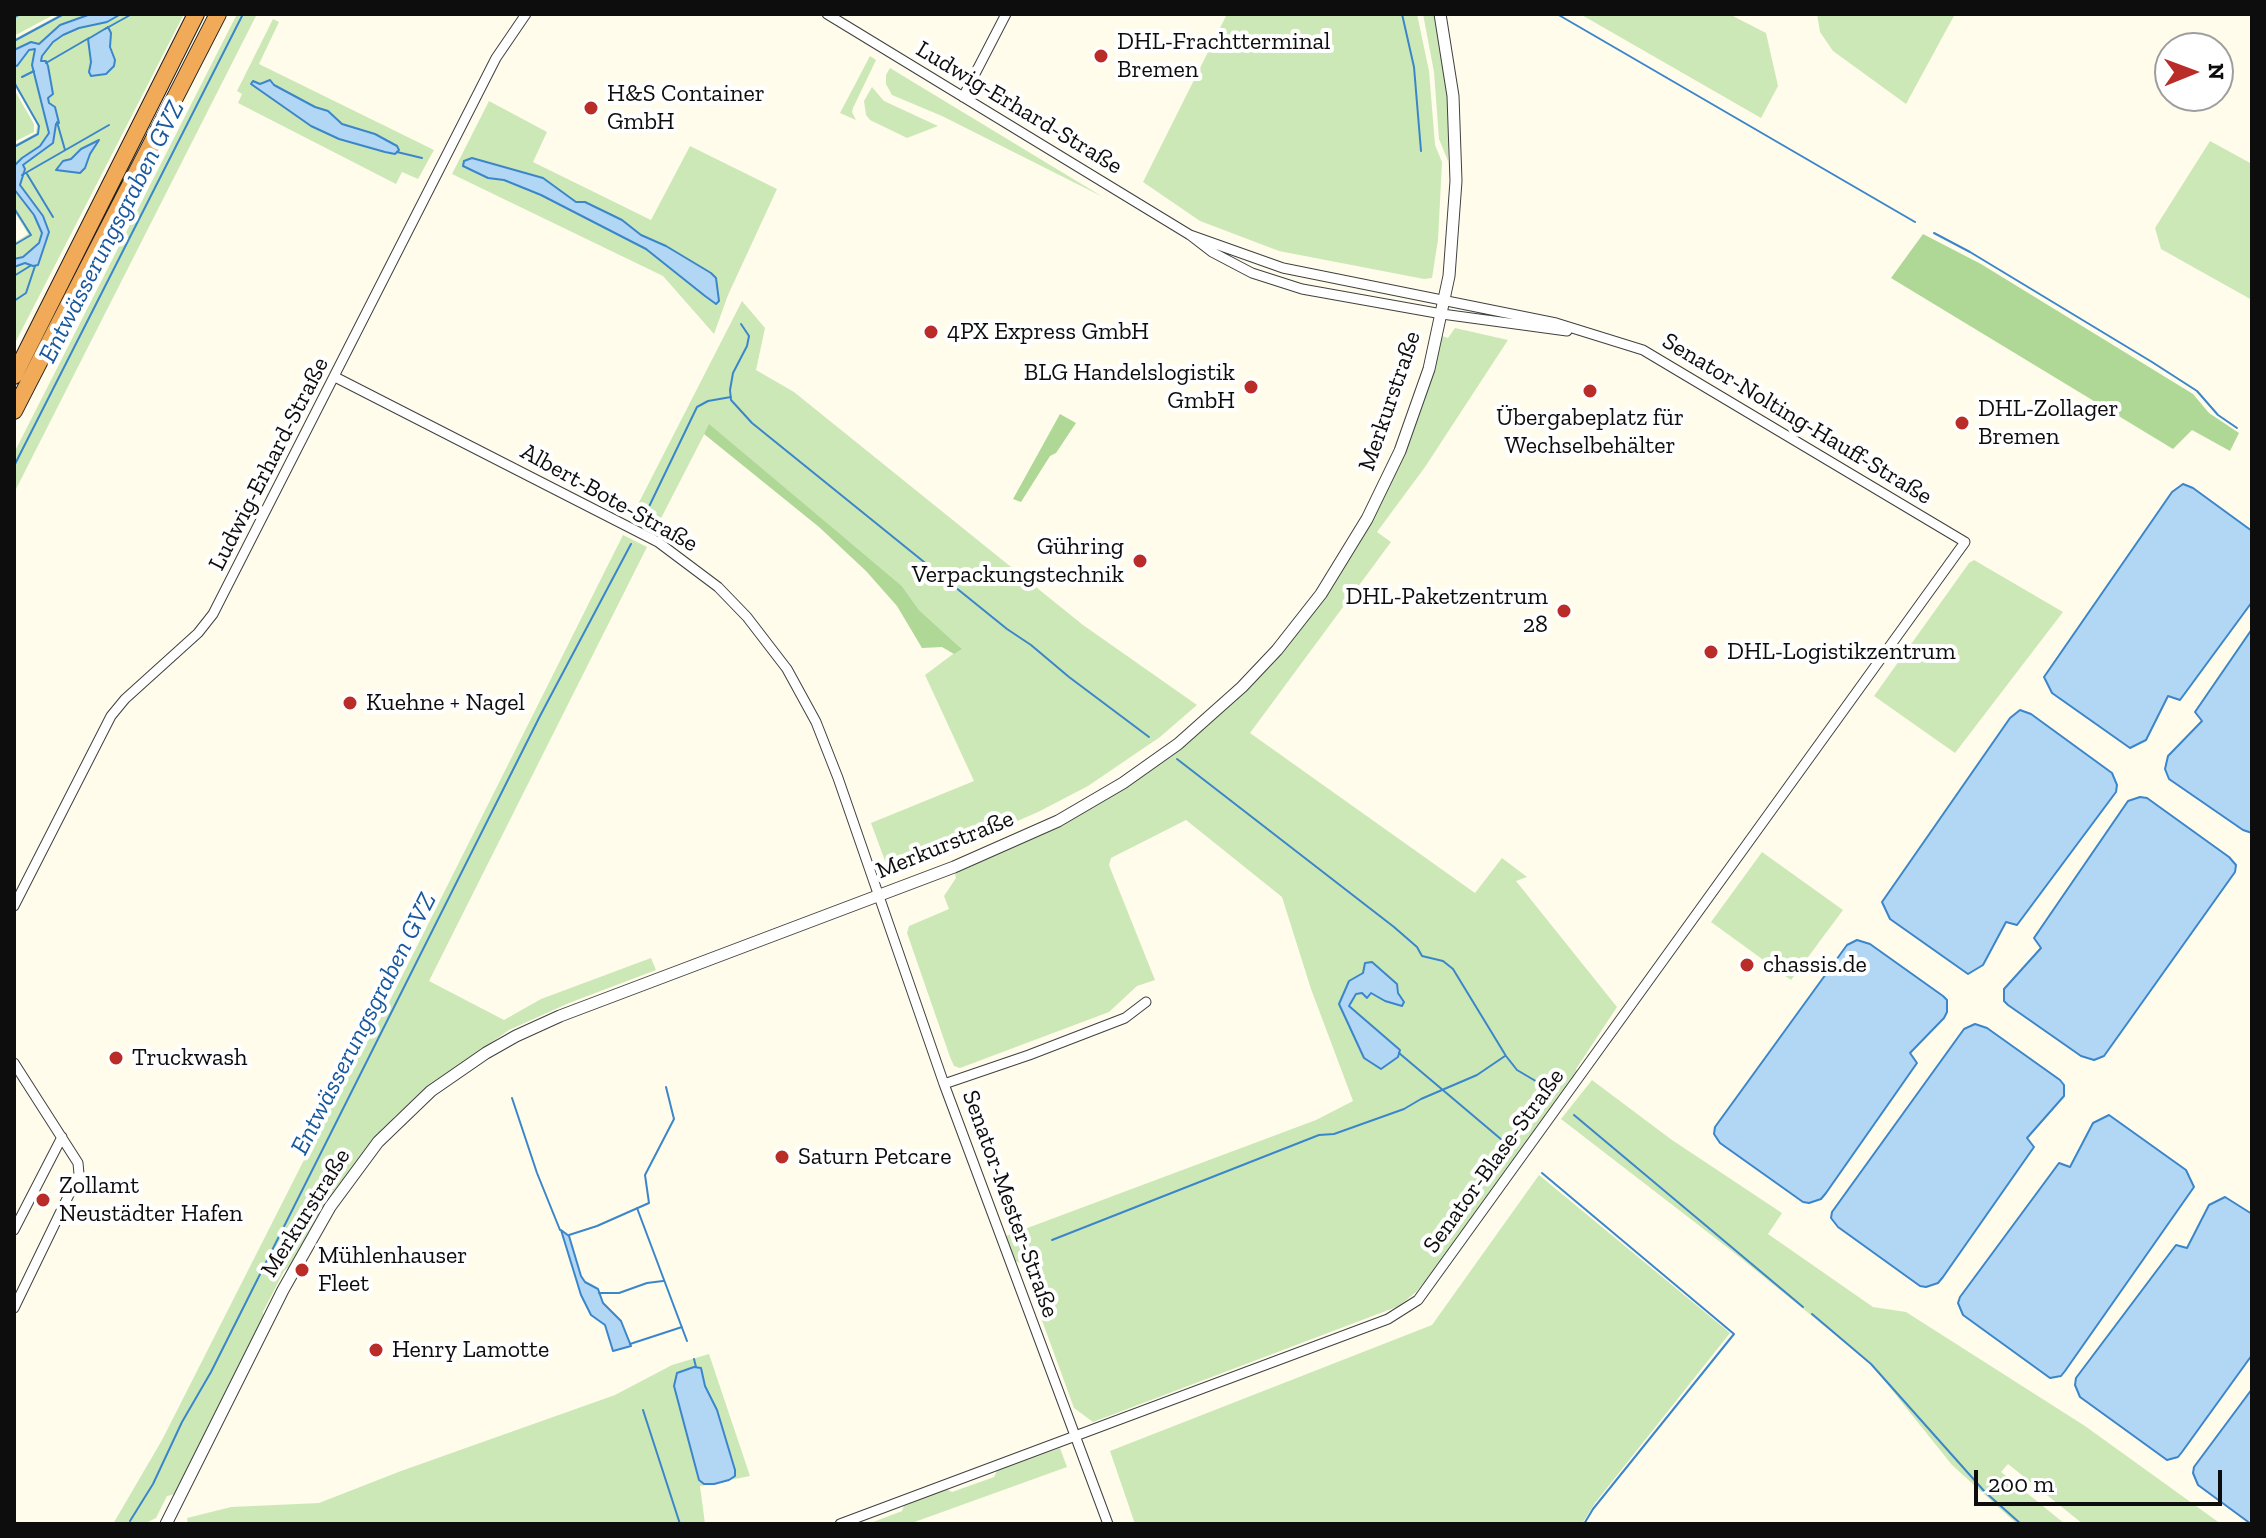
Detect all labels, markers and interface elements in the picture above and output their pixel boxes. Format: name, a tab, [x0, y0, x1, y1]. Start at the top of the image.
place label: DHL-Frachtterminal Bremen	[1117, 28, 1331, 84]
north arrow	[2154, 32, 2234, 112]
street label: Ludwig-Erhard-Straße	[911, 35, 1127, 181]
marker: DHL-Frachtterminal Bremen	[1092, 47, 1110, 65]
text: N	[2203, 63, 2230, 80]
place label: H&S Container GmbH	[607, 80, 765, 136]
water label: Entwässerungsgraben GVZ	[32, 96, 192, 368]
marker: H&S Container GmbH	[582, 99, 600, 117]
place label: 4PX Express GmbH	[947, 318, 1149, 346]
marker: 4PX Express GmbH	[922, 323, 940, 341]
street label: Merkurstraße	[1353, 327, 1427, 475]
street label: Senator-Nolting-Hauff-Straße	[1657, 327, 1937, 511]
street label: Ludwig-Erhard-Straße	[203, 352, 335, 576]
place label: BLG Handelslogistik GmbH	[1024, 359, 1235, 415]
marker: BLG Handelslogistik GmbH	[1242, 378, 1260, 396]
marker: Übergabeplatz für Wechselbehälter	[1581, 382, 1599, 400]
place label: DHL-Zollager Bremen	[1978, 395, 2119, 451]
place label: Übergabeplatz für Wechselbehälter	[1496, 404, 1684, 460]
marker: DHL-Zollager Bremen	[1953, 414, 1971, 432]
street label: Albert-Bote-Straße	[515, 437, 703, 559]
place label: Gühring Verpackungstechnik	[912, 533, 1124, 589]
marker: Gühring Verpackungstechnik	[1131, 552, 1149, 570]
place label: DHL-Paketzentrum 28	[1346, 583, 1548, 639]
marker: DHL-Paketzentrum 28	[1555, 602, 1573, 620]
place label: DHL-Logistikzentrum	[1727, 638, 1956, 666]
marker: DHL-Logistikzentrum	[1702, 643, 1720, 661]
place label: Kuehne + Nagel	[366, 689, 525, 717]
marker: Kuehne + Nagel	[341, 694, 359, 712]
street label: Merkurstraße	[872, 804, 1018, 886]
water label: Entwässerungsgraben GVZ	[284, 888, 444, 1160]
place label: chassis.de	[1763, 951, 1867, 979]
marker: chassis.de	[1738, 956, 1756, 974]
place label: Truckwash	[132, 1044, 248, 1072]
marker: Truckwash	[107, 1049, 125, 1067]
street label: Senator-Blase-Straße	[1417, 1063, 1571, 1259]
street label: Senator-Mester-Straße	[955, 1086, 1065, 1322]
place label: Saturn Petcare	[798, 1143, 952, 1171]
street label: Merkurstraße	[255, 1144, 357, 1282]
marker: Saturn Petcare	[773, 1148, 791, 1166]
place label: Zollamt Neustädter Hafen	[59, 1172, 243, 1228]
marker: Zollamt Neustädter Hafen	[34, 1191, 52, 1209]
place label: Mühlenhauser Fleet	[318, 1242, 467, 1298]
marker: Mühlenhauser Fleet	[293, 1261, 311, 1279]
place label: Henry Lamotte	[392, 1336, 549, 1364]
marker: Henry Lamotte	[367, 1341, 385, 1359]
scale bar	[1978, 1454, 2226, 1504]
text: 200 m	[1988, 1469, 2054, 1498]

